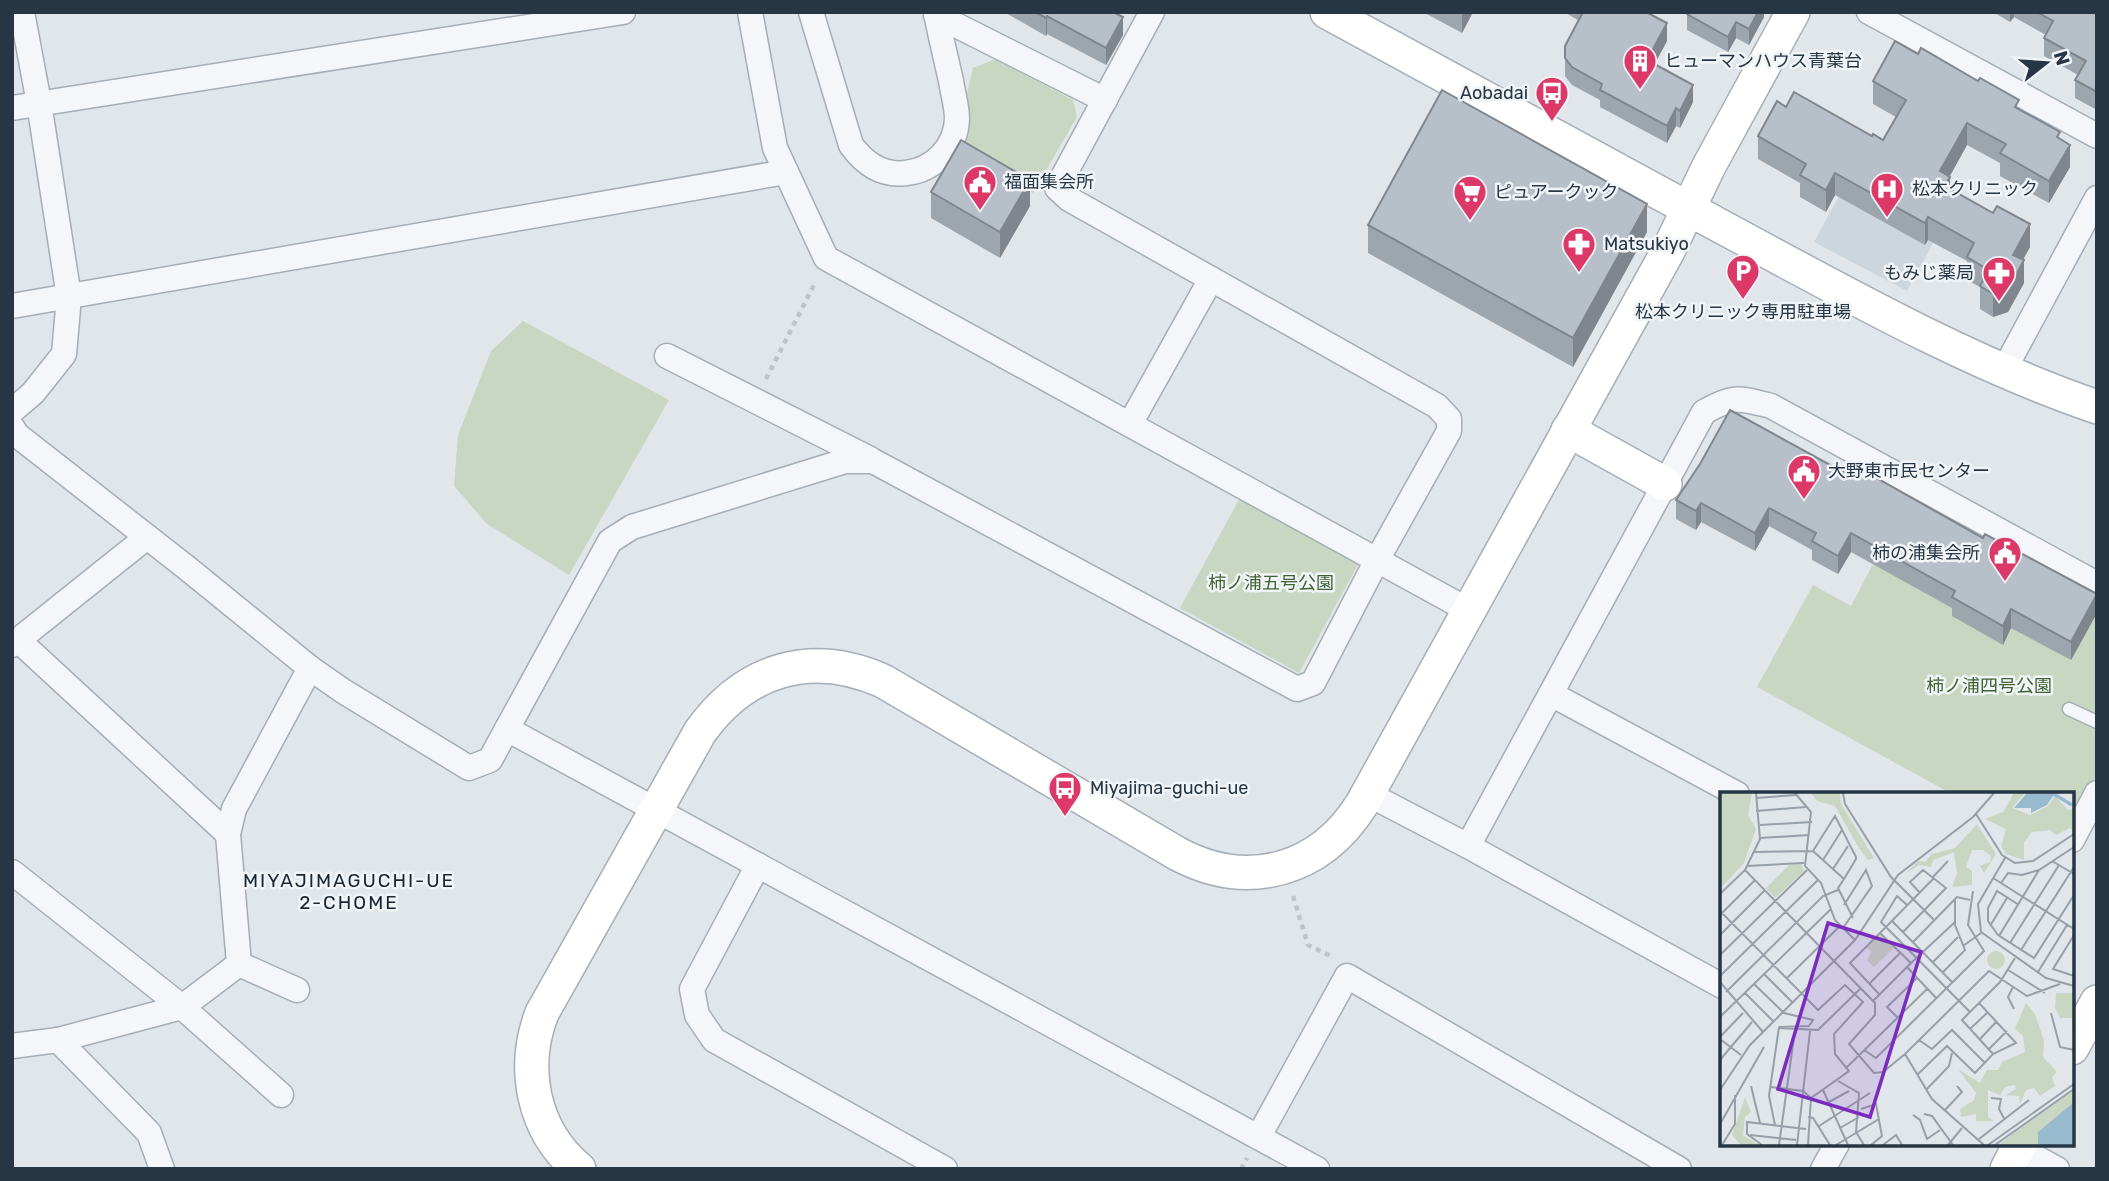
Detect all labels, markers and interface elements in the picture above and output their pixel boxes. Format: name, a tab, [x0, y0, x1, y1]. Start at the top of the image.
north arrow	[2011, 28, 2081, 98]
building icon: ヒューマンハウス青葉台	[1621, 42, 1659, 91]
text: N	[2049, 48, 2075, 68]
place label: ヒューマンハウス青葉台	[1664, 50, 1862, 72]
bus stop icon: Aobadai	[1533, 74, 1571, 123]
place label: Aobadai	[1460, 82, 1528, 104]
public building icon: 福面集会所	[961, 163, 999, 212]
hospital icon: 松本クリニック	[1868, 170, 1906, 219]
place label: 福面集会所	[1004, 171, 1094, 193]
supermarket icon: ピュアークック	[1451, 173, 1489, 222]
place label: 松本クリニック	[1912, 178, 2038, 200]
place label: ピュアークック	[1494, 181, 1619, 203]
pharmacy icon: Matsukiyo	[1560, 225, 1598, 274]
place label: Matsukiyo	[1604, 233, 1689, 255]
parking icon: 松本クリニック専用駐車場	[1724, 252, 1762, 301]
pharmacy icon: もみじ薬局	[1980, 254, 2018, 303]
place label: もみじ薬局	[1884, 262, 1974, 284]
place label: 松本クリニック専用駐車場	[1635, 301, 1851, 323]
public building icon: 大野東市民センター	[1785, 452, 1823, 501]
place label: 大野東市民センター	[1828, 460, 1990, 482]
public building icon: 柿の浦集会所	[1986, 534, 2024, 583]
place label: 柿の浦集会所	[1872, 542, 1980, 564]
park label: 柿ノ浦五号公園	[1208, 572, 1334, 594]
park label: 柿ノ浦四号公園	[1926, 675, 2052, 697]
bus stop icon: Miyajima-guchi-ue	[1046, 769, 1084, 818]
place label: Miyajima-guchi-ue	[1090, 777, 1248, 799]
inset map	[1720, 792, 2074, 1146]
district label: MIYAJIMAGUCHI-UE 2-CHOME	[243, 869, 455, 914]

